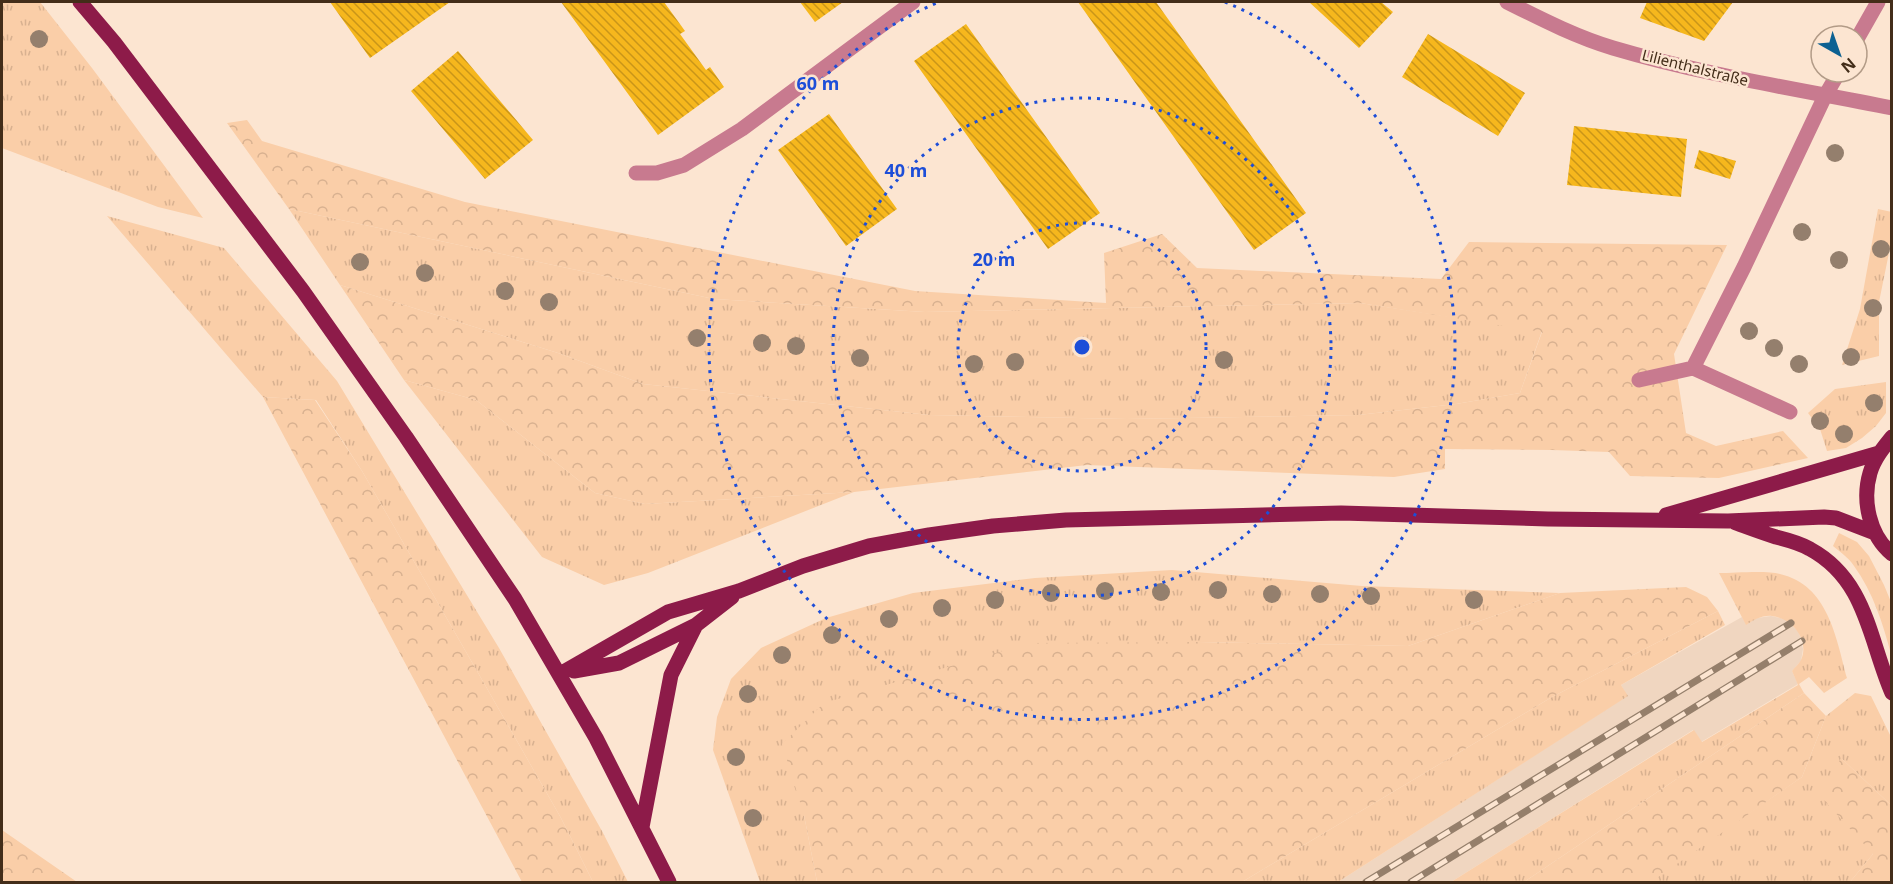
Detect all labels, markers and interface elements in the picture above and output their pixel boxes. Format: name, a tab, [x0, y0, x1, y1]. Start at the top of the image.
north arrow	[1809, 24, 1869, 84]
street label: Lilienthalstraße	[1640, 44, 1751, 90]
text: N	[1837, 53, 1861, 78]
text: 60 m	[797, 71, 839, 95]
text: 40 m	[885, 158, 927, 182]
text: 20 m	[973, 247, 1015, 271]
centre of rings	[1072, 337, 1092, 357]

